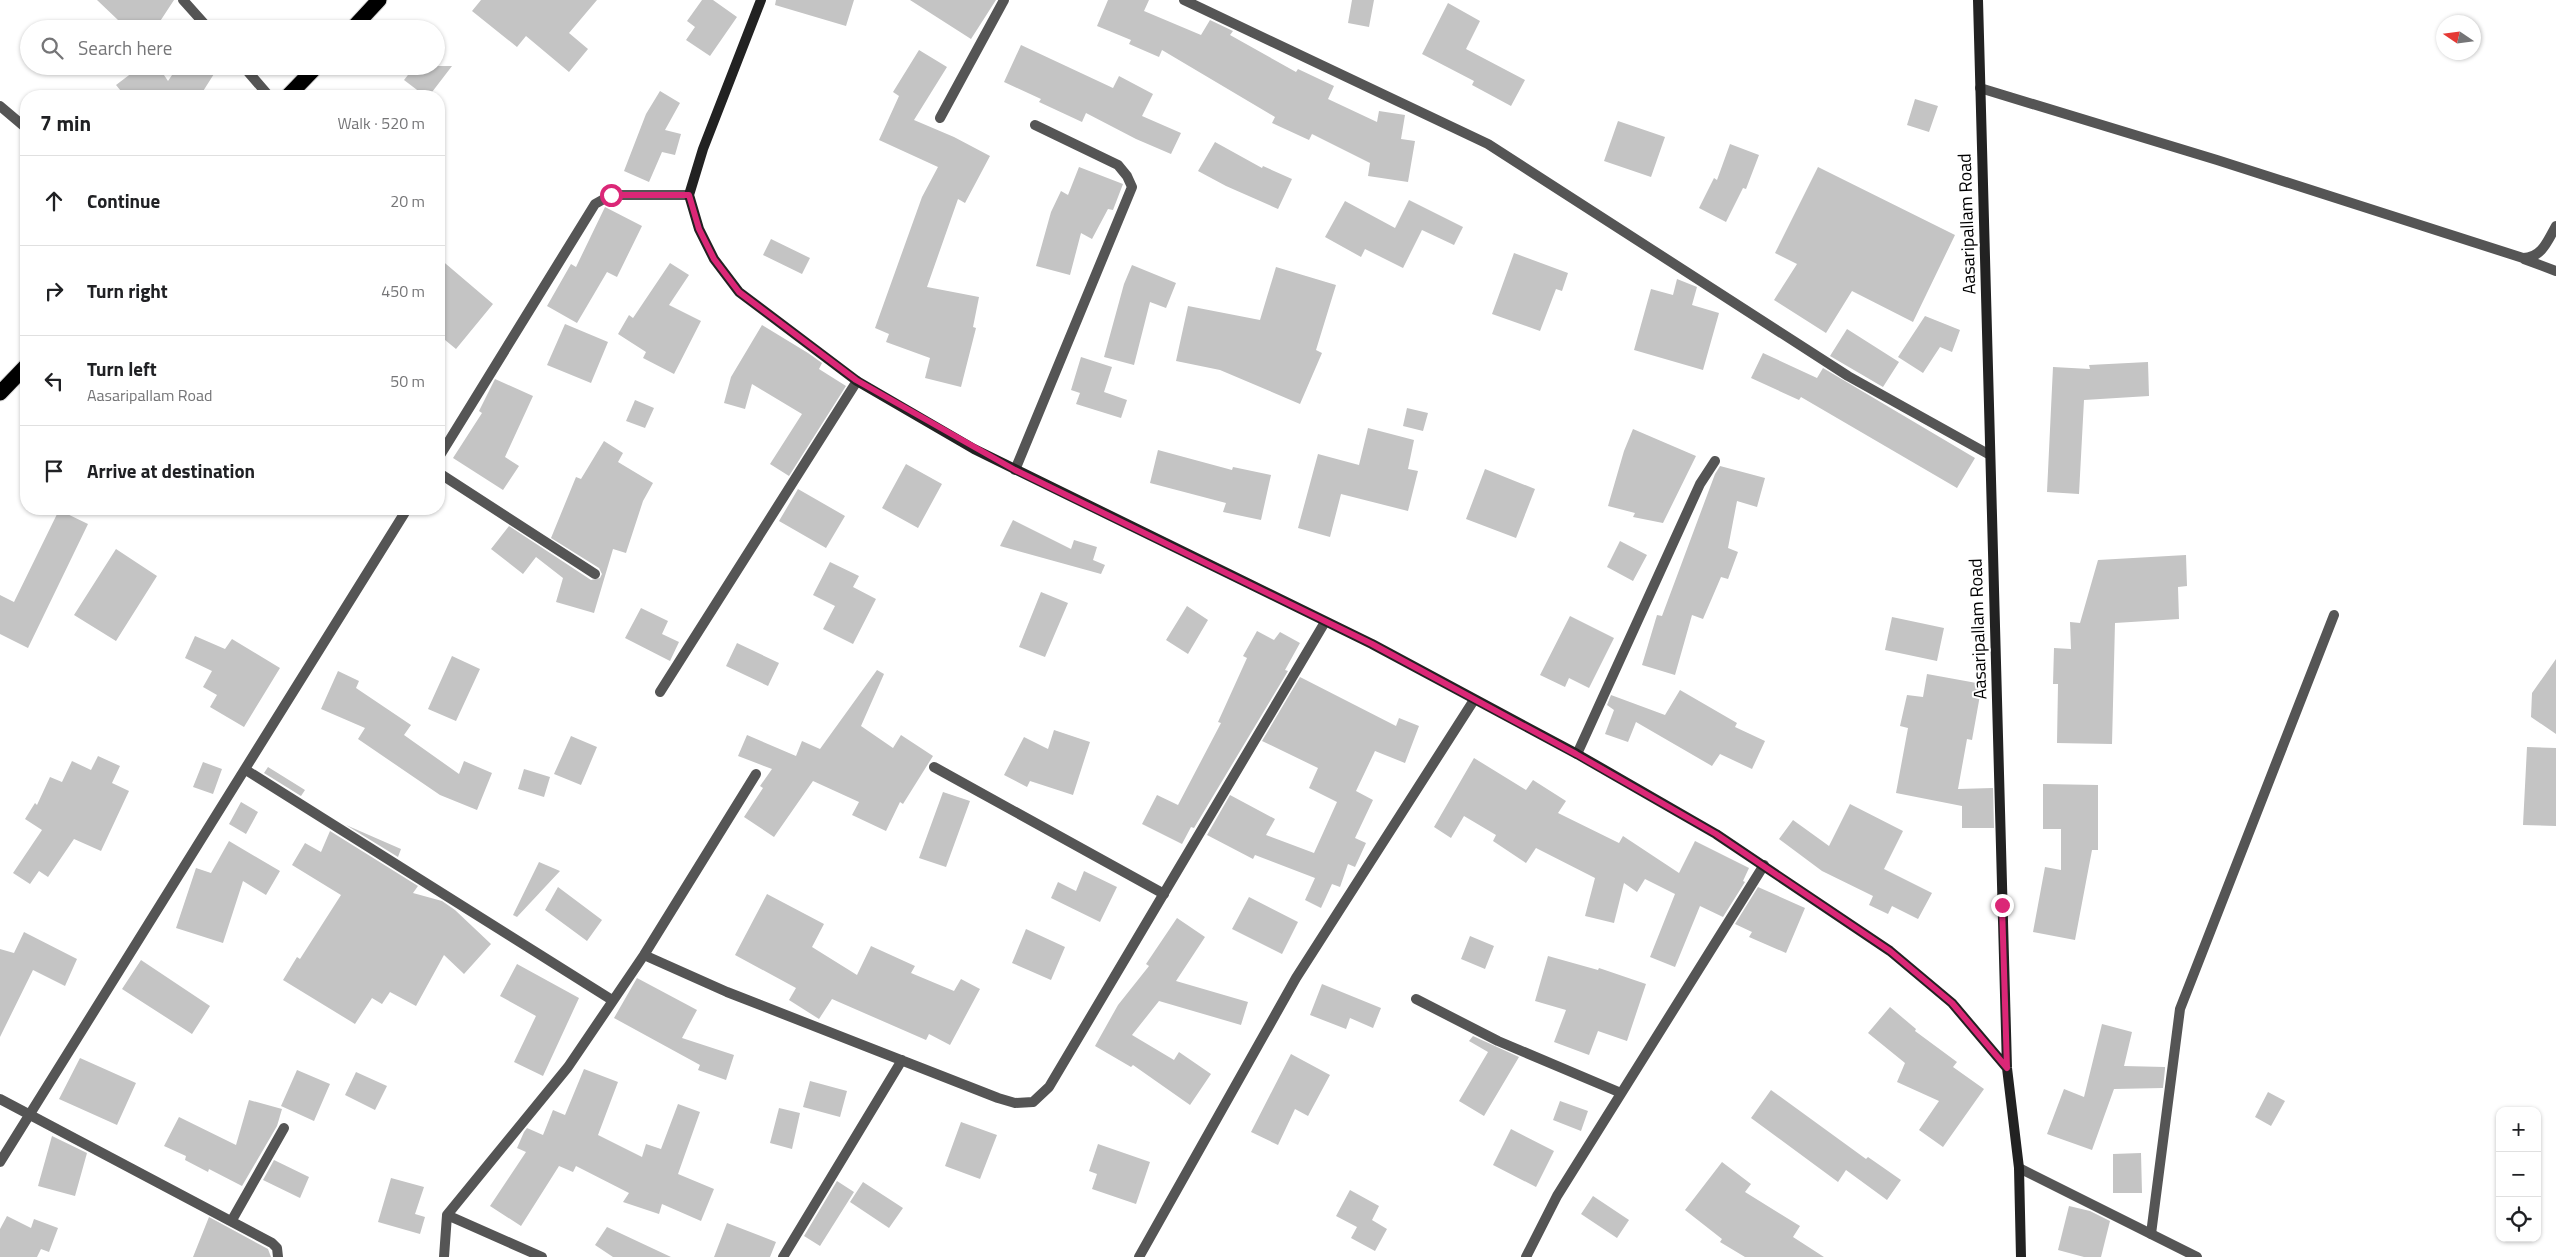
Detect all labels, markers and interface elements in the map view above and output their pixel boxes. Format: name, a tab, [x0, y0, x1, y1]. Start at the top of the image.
north arrow	[2436, 15, 2481, 60]
search box	[20, 20, 445, 75]
text: Search here	[78, 33, 172, 62]
icon: search	[38, 34, 66, 62]
text: 7 min	[40, 107, 91, 139]
text: Walk · 520 m	[337, 111, 425, 135]
street label: Aasaripallam Road	[1951, 153, 1982, 295]
route start	[600, 184, 623, 207]
text: Continue	[87, 186, 160, 215]
icon: ahead	[40, 187, 68, 215]
text: 20 m	[390, 189, 425, 213]
text: Turn right	[87, 276, 168, 305]
icon: right	[40, 277, 68, 305]
text: 450 m	[381, 279, 425, 303]
text: Turn left	[87, 354, 157, 383]
icon: left	[40, 367, 68, 395]
text: 50 m	[390, 369, 425, 393]
text: Aasaripallam Road	[87, 383, 212, 407]
text: Arrive at destination	[87, 456, 255, 485]
icon: arrive	[40, 457, 68, 485]
street label: Aasaripallam Road	[1962, 558, 1993, 700]
route end	[1991, 894, 2014, 917]
map controls	[2496, 1107, 2541, 1242]
button: +	[2496, 1107, 2541, 1152]
button: −	[2496, 1152, 2541, 1197]
button: locate	[2496, 1197, 2541, 1242]

